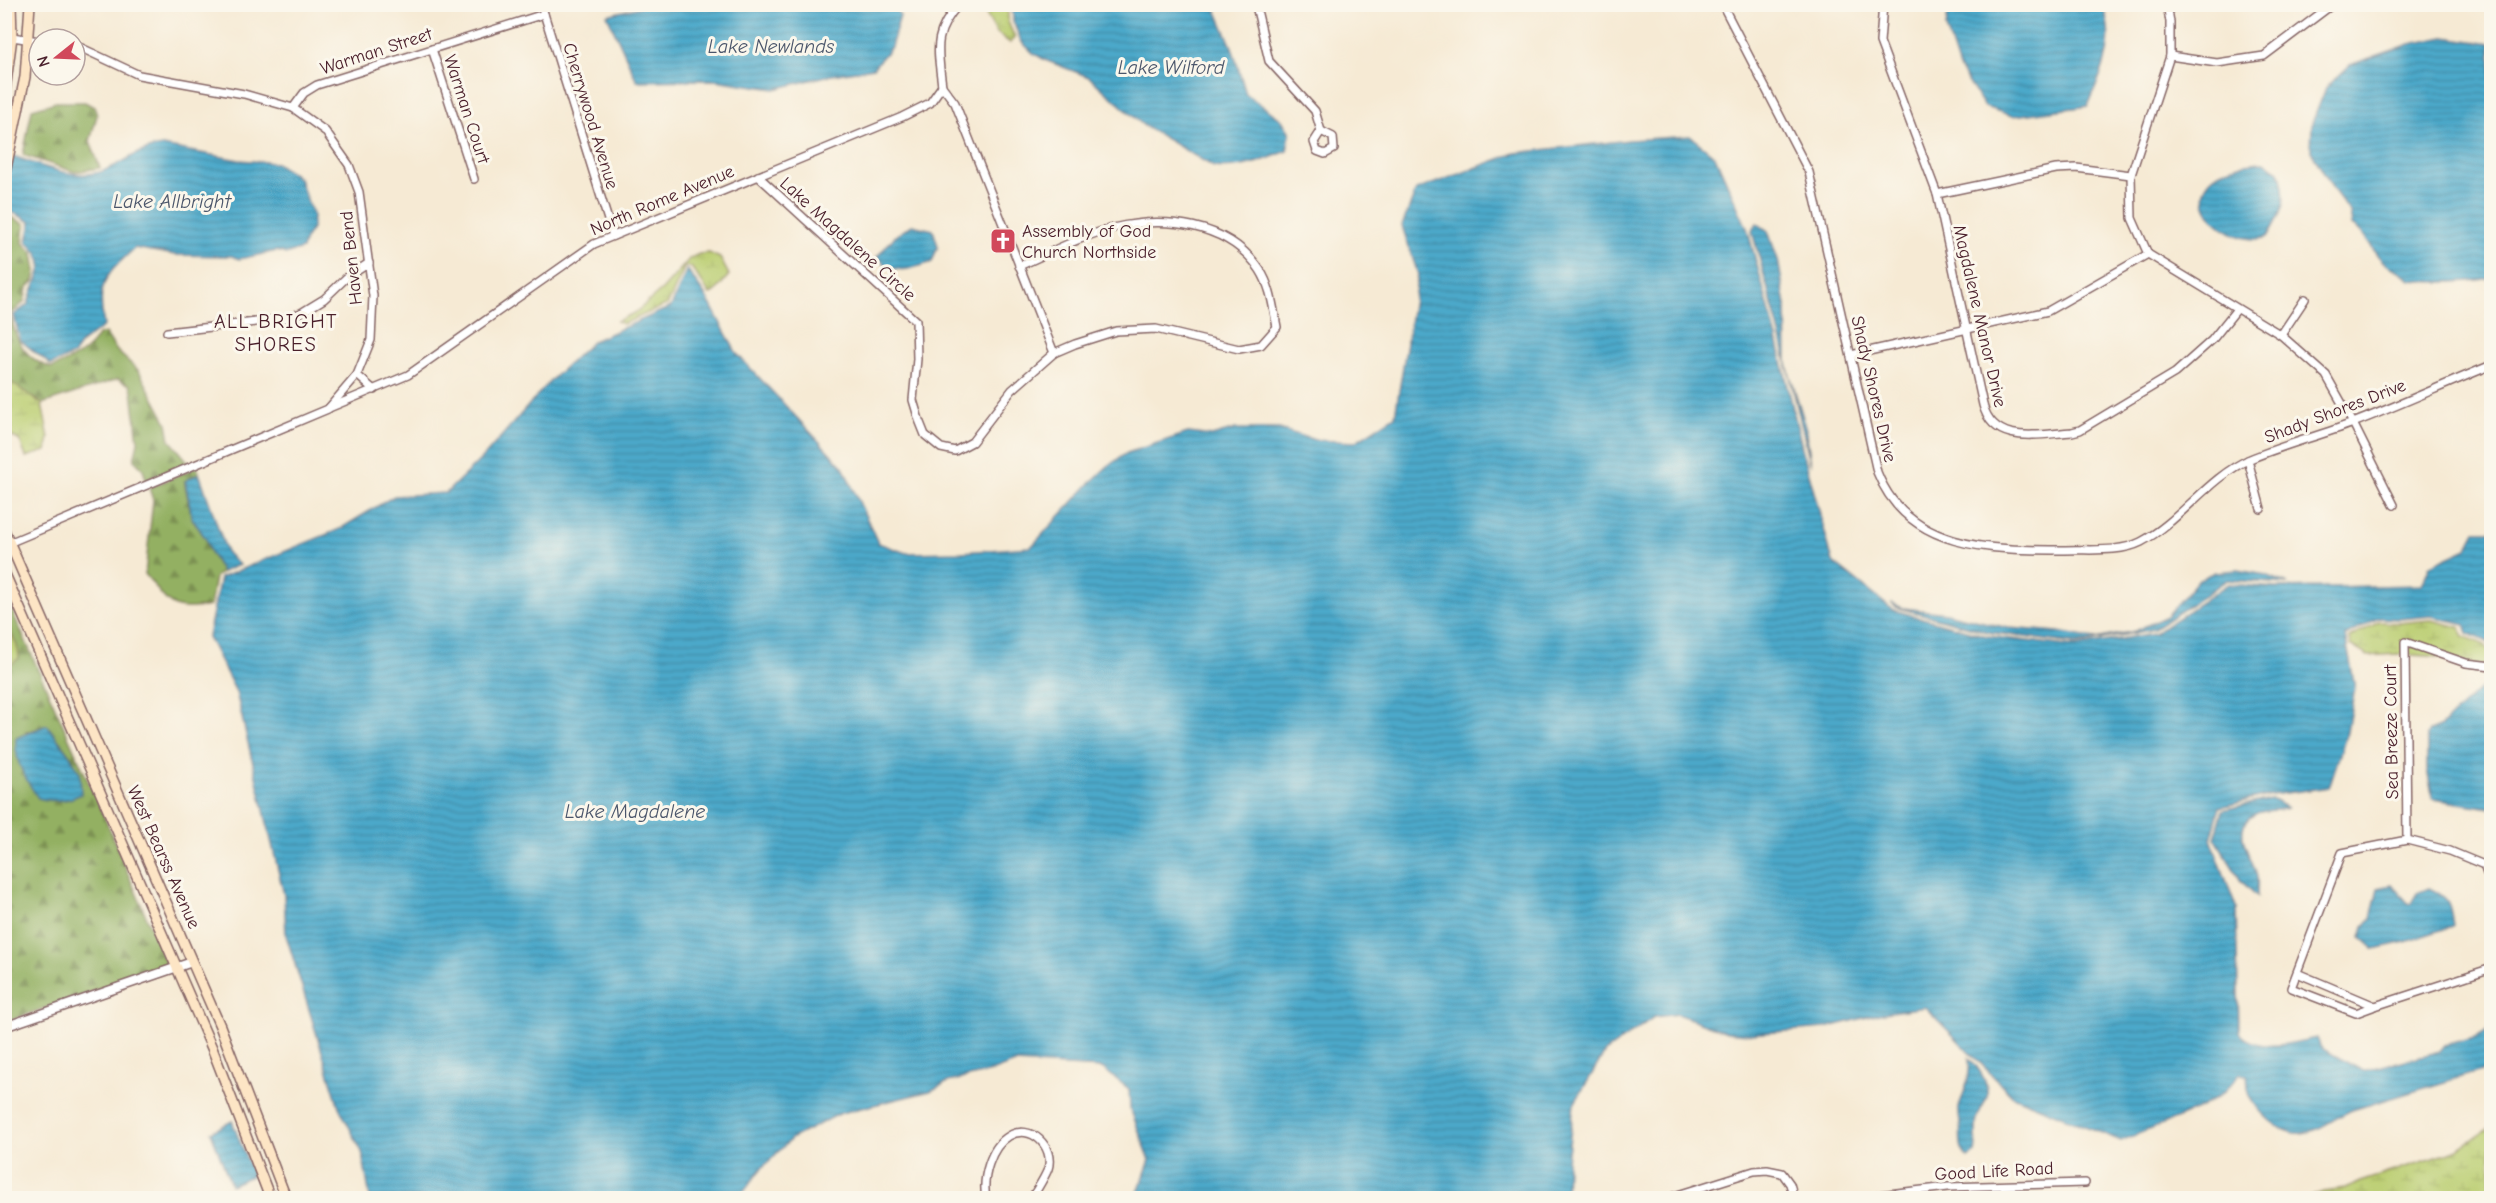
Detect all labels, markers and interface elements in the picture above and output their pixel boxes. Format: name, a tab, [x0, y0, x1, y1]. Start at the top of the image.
street label: Warman Street	[318, 23, 435, 79]
north arrow	[27, 27, 87, 87]
water label: Lake Newlands	[708, 35, 835, 58]
street label: Cherrywood Avenue	[558, 40, 623, 192]
street label: Warman Court	[439, 52, 494, 167]
text: N	[34, 54, 54, 69]
water label: Lake Wilford	[1118, 56, 1226, 79]
street label: North Rome Avenue	[587, 161, 737, 240]
street label: Lake Magdalene Circle	[775, 173, 920, 306]
water label: Lake Allbright	[113, 190, 232, 213]
street label: Haven Bend	[336, 210, 367, 306]
place label: Assembly of God Church Northside	[1022, 221, 1156, 263]
street label: Magdalene Manor Drive	[1948, 223, 2011, 409]
church icon: Assembly of God Church Northside	[988, 226, 1018, 256]
district label: ALL BRIGHT SHORES	[214, 310, 338, 356]
street label: Shady Shores Drive	[1846, 314, 1901, 464]
street label: Shady Shores Drive	[2262, 375, 2409, 448]
street label: Sea Breeze Court	[2380, 664, 2403, 800]
street label: West Bearss Avenue	[123, 782, 205, 932]
water label: Lake Magdalene	[565, 800, 705, 823]
street label: Good Life Road	[1934, 1158, 2054, 1185]

